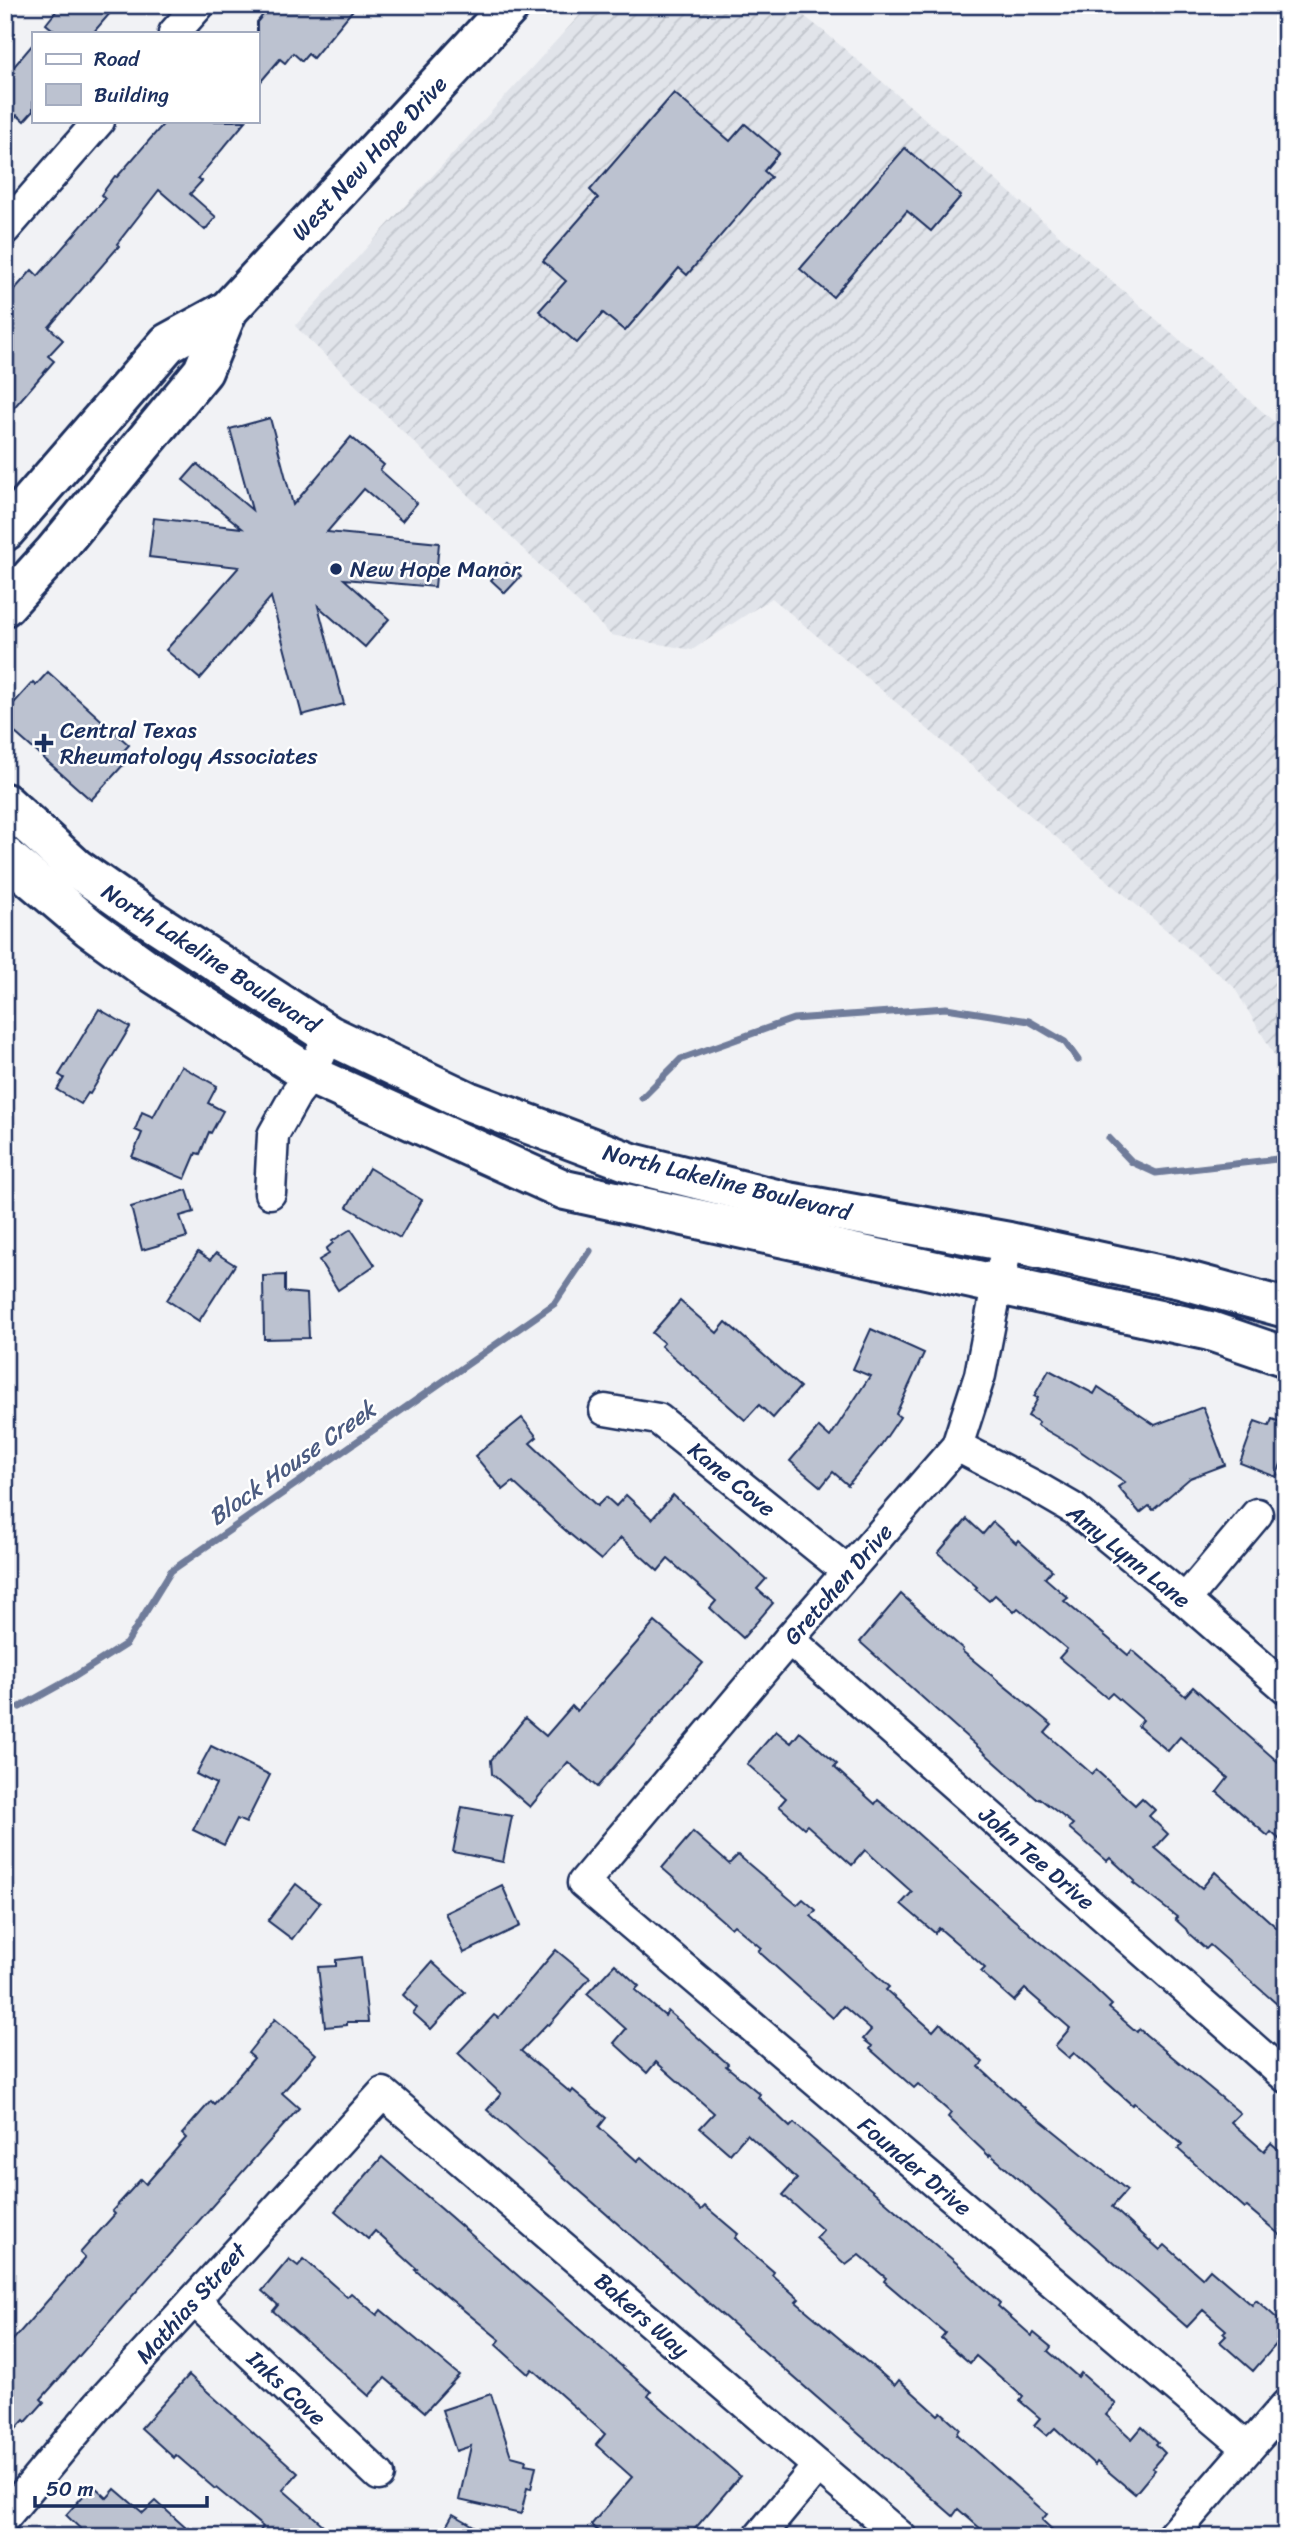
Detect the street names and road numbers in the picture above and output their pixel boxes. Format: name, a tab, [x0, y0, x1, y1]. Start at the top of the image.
street label: West New Hope Drive	[281, 66, 458, 251]
street label: North Lakeline Boulevard	[93, 872, 330, 1046]
street label: North Lakeline Boulevard	[599, 1132, 857, 1234]
street label: Kane Cove	[678, 1431, 785, 1528]
street label: Amy Lynn Lane	[1057, 1493, 1200, 1620]
street label: Gretchen Drive	[773, 1514, 904, 1655]
street label: John Tee Drive	[968, 1795, 1105, 1921]
street label: Founder Drive	[848, 2106, 981, 2227]
street label: Mathias Street	[125, 2232, 259, 2374]
street label: Bakers Way	[584, 2262, 699, 2369]
street label: Inks Cove	[236, 2339, 336, 2437]

